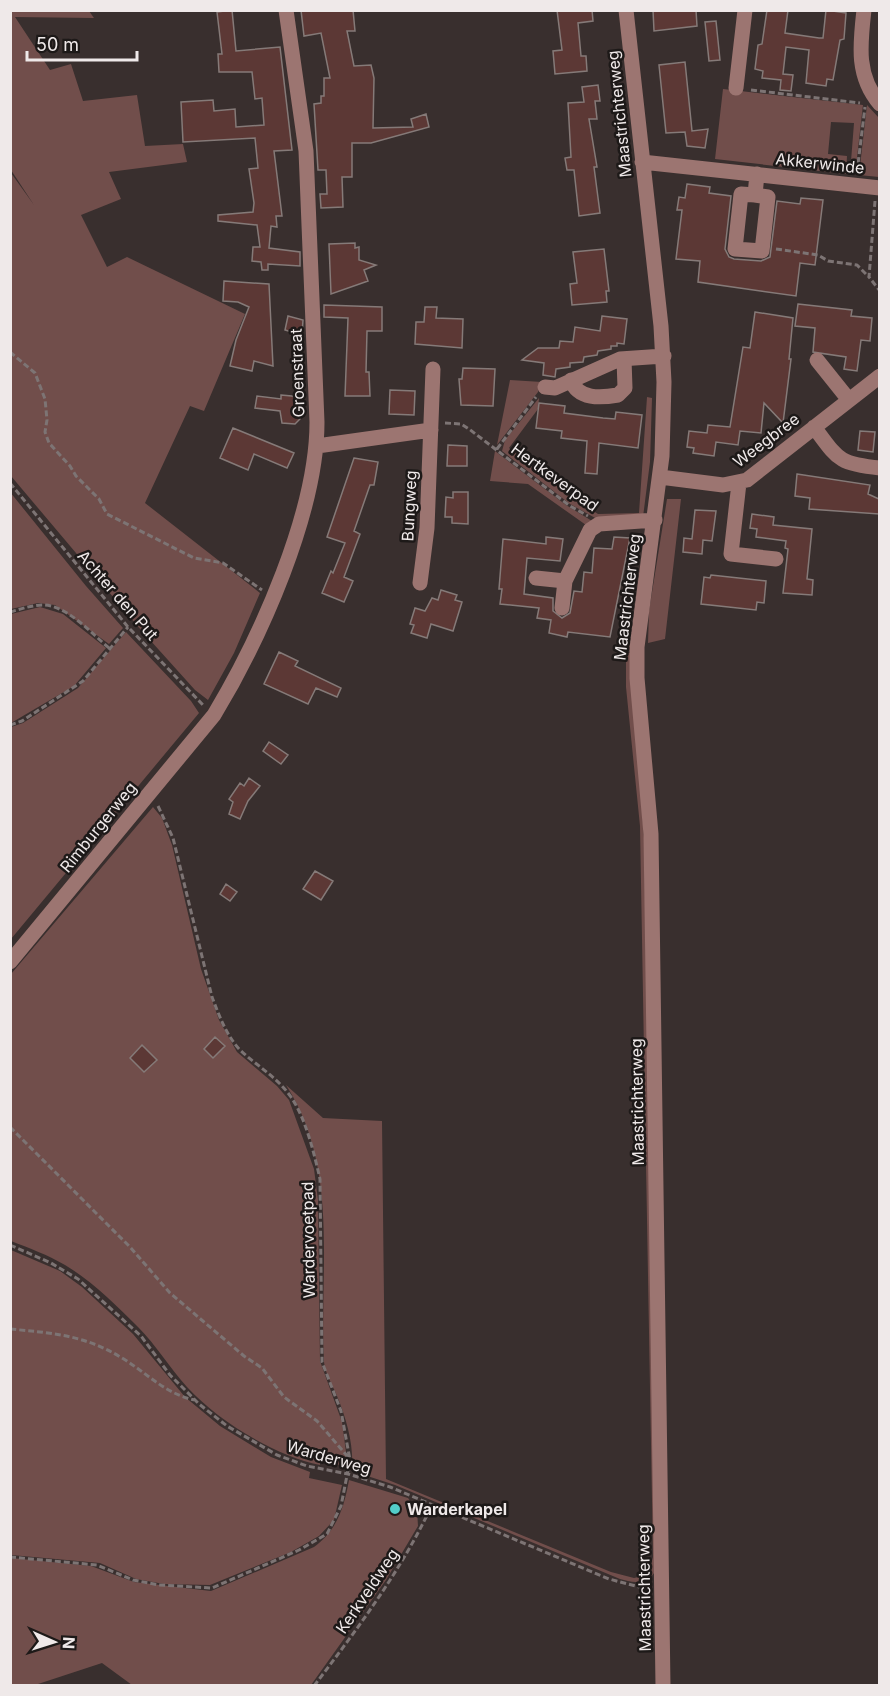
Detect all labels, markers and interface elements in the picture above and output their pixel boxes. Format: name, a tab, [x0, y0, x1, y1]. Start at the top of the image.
scale bar	[27, 24, 136, 62]
text: 50 m	[36, 34, 79, 55]
street label: Maastrichterweg	[602, 50, 636, 178]
street label: Akkerwinde	[775, 148, 865, 178]
street label: Groenstraat	[285, 328, 309, 418]
street label: Weegbree	[729, 409, 803, 471]
street label: Hertkeverpad	[507, 439, 603, 515]
street label: Bungweg	[397, 470, 421, 542]
street label: Maastrichterweg	[609, 533, 645, 661]
street label: Achter den Put	[74, 546, 162, 644]
street label: Rimburgerweg	[55, 778, 141, 876]
street label: Maastrichterweg	[626, 1038, 648, 1166]
street label: Wardervoetpad	[297, 1181, 319, 1299]
street label: Warderweg	[284, 1435, 374, 1479]
place label: Warderkapel	[407, 1499, 507, 1519]
marker: Warderkapel	[388, 1502, 402, 1516]
street label: Maastrichterweg	[633, 1524, 655, 1652]
street label: Kerkveldweg	[331, 1545, 403, 1637]
north arrow	[24, 1612, 84, 1672]
text: N	[59, 1636, 79, 1649]

